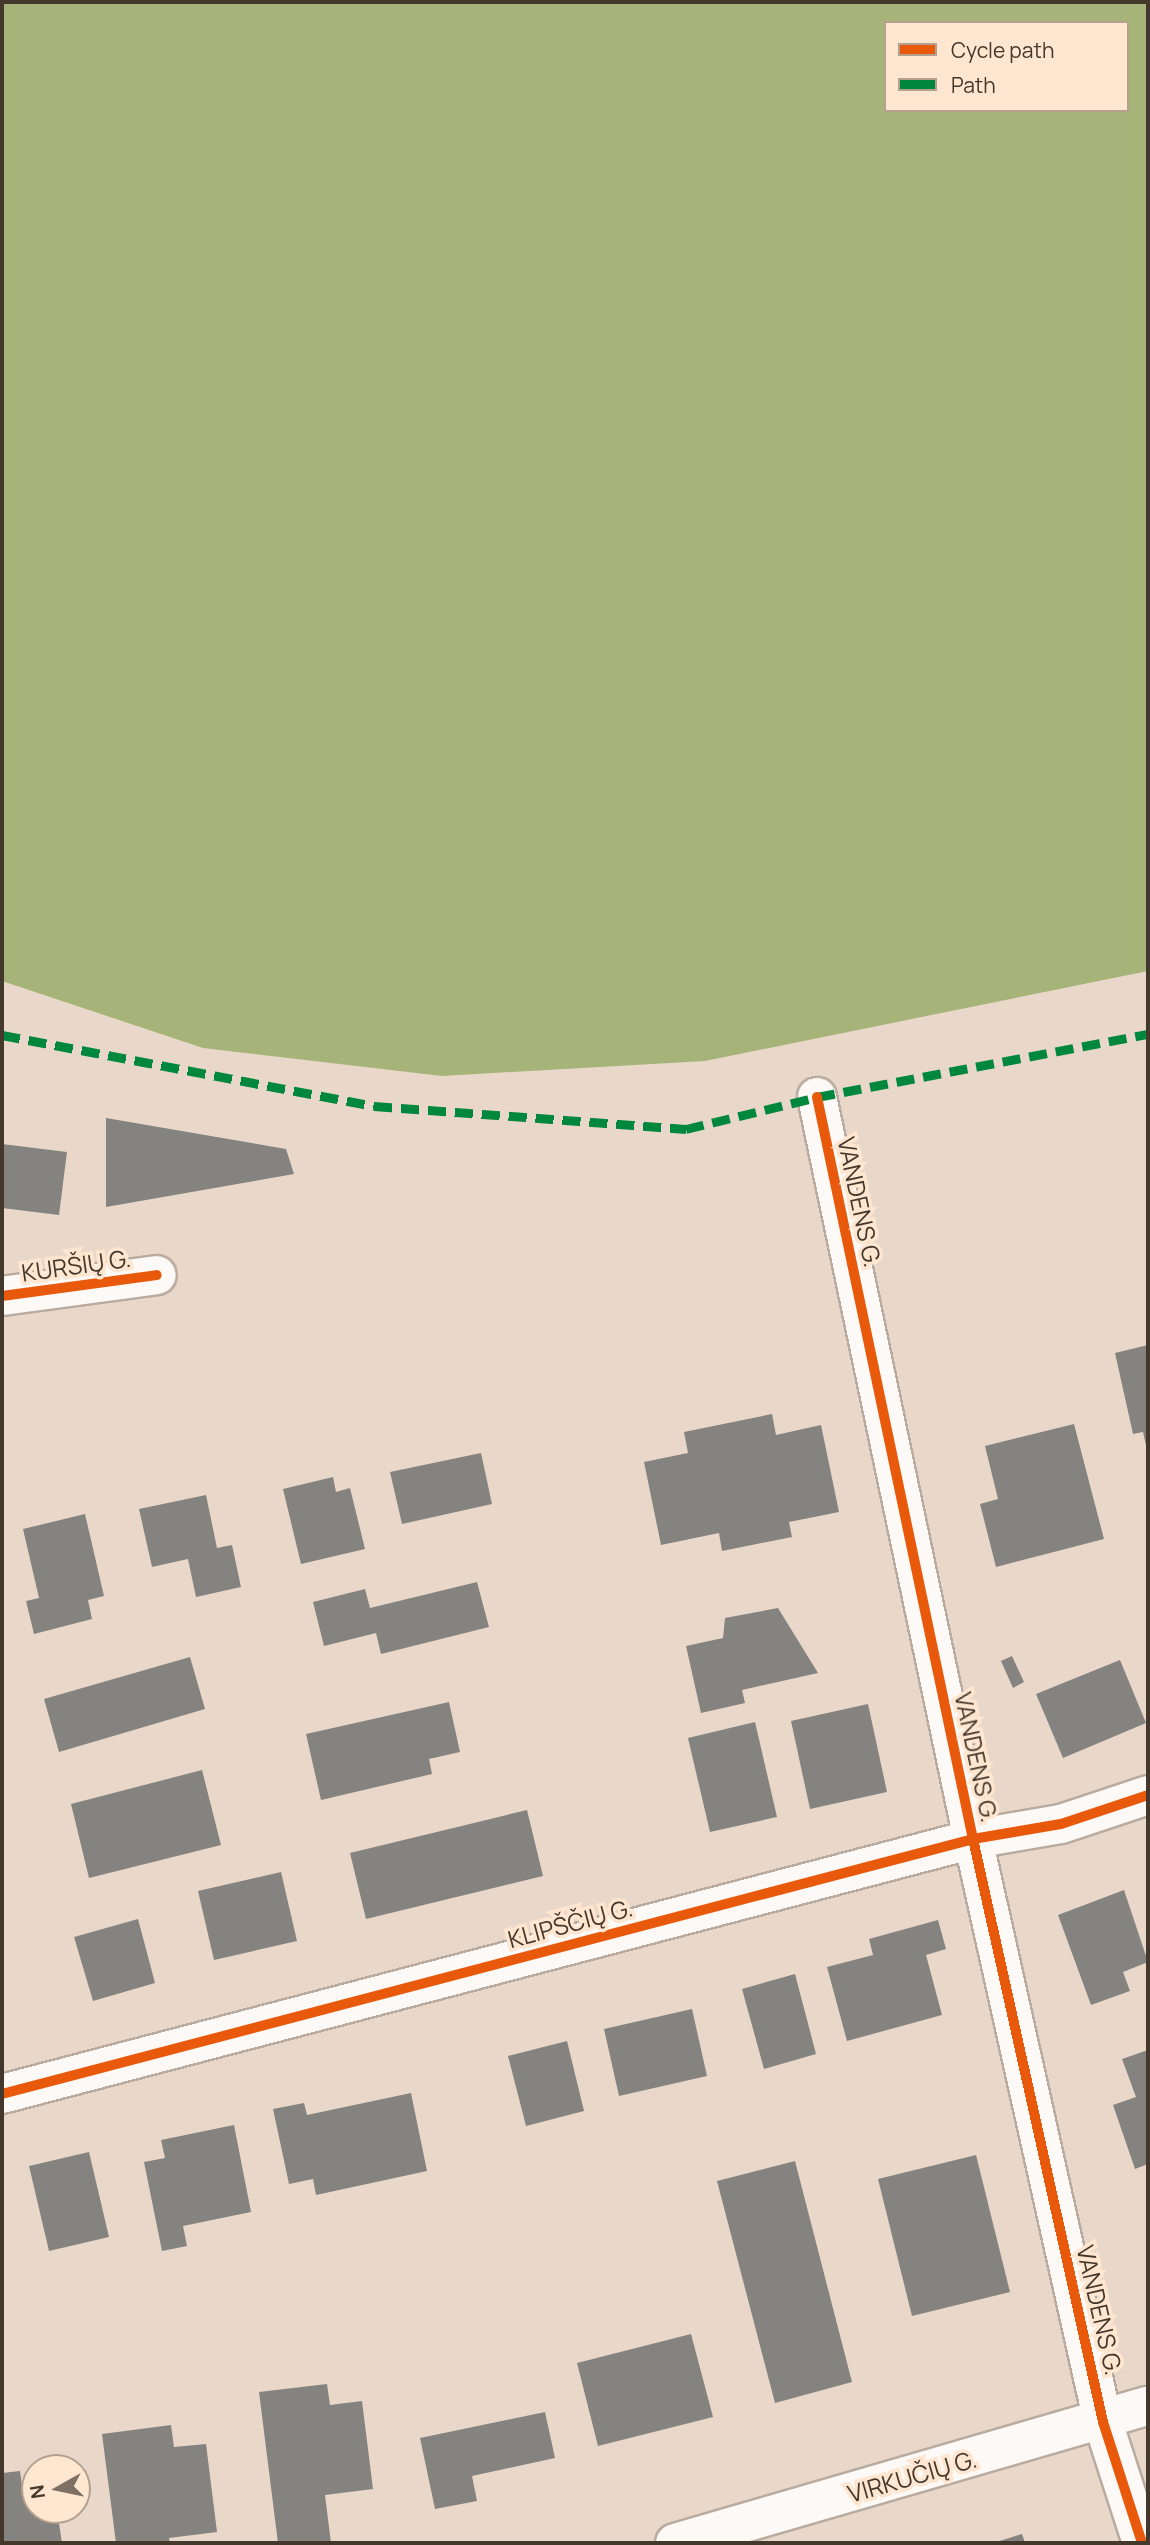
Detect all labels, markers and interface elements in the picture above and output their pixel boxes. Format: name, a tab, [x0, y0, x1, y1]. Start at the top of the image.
legend	[884, 21, 1129, 112]
text: Cycle path	[951, 36, 1054, 64]
text: Path	[951, 71, 996, 99]
street label: VANDENS G.	[832, 1134, 888, 1270]
street label: KURŠIŲ G.	[19, 1243, 133, 1287]
street label: VANDENS G.	[949, 1689, 1005, 1825]
street label: KLIPŠČIŲ G.	[505, 1893, 635, 1953]
street label: VANDENS G.	[1071, 2242, 1129, 2378]
street label: VIRKUČIŲ G.	[844, 2444, 980, 2508]
north arrow	[21, 2454, 91, 2524]
text: N	[23, 2483, 51, 2501]

